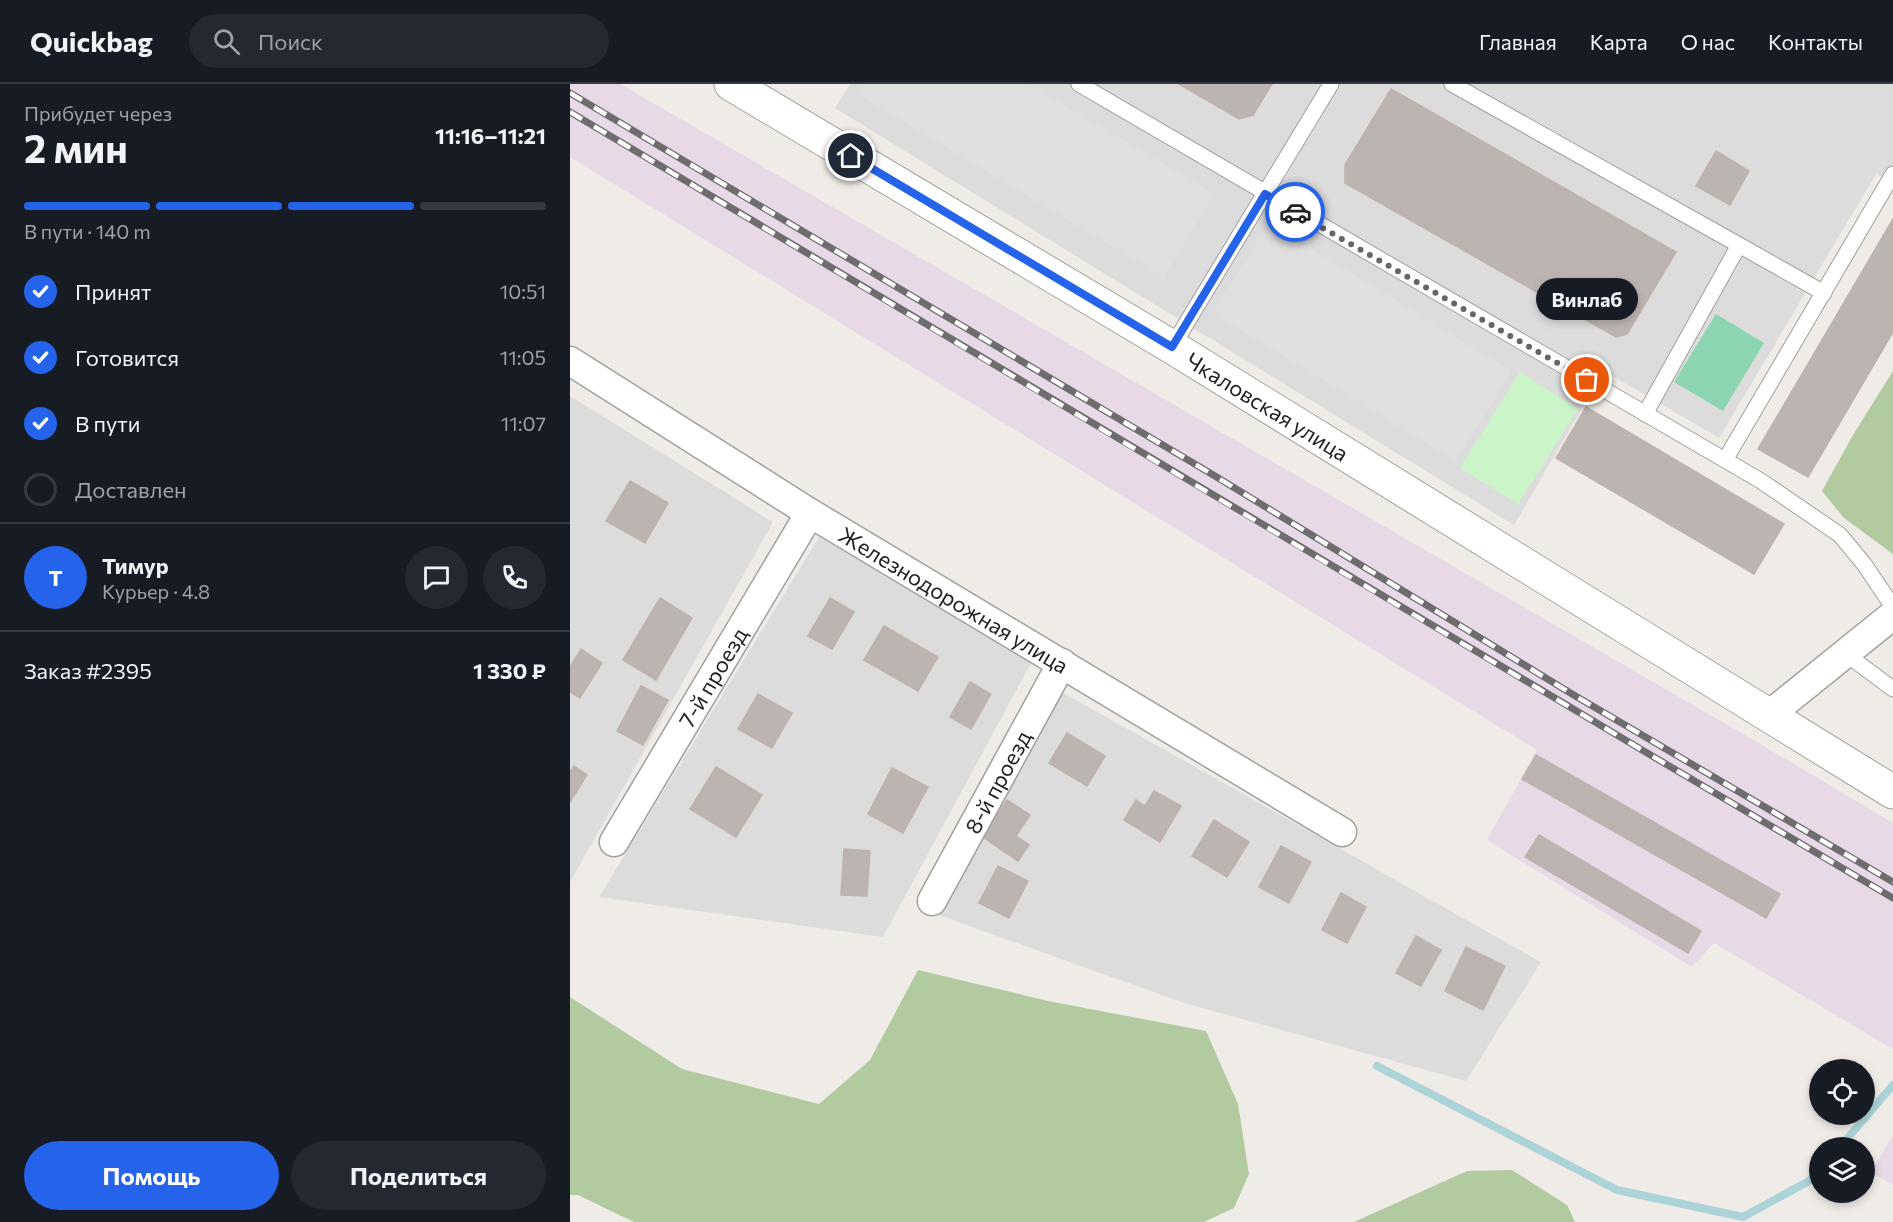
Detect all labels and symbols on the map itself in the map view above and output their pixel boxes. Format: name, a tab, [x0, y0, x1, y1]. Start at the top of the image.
pin	[825, 130, 876, 181]
courier	[1265, 182, 1325, 242]
callout: Винлаб	[1536, 278, 1638, 320]
street label: Чкаловская улица	[1182, 346, 1354, 466]
pin	[1561, 354, 1612, 405]
street label: Железнодорожная улица	[834, 520, 1074, 679]
street label: 7-й проезд	[672, 622, 752, 732]
street label: 8-й проезд	[958, 725, 1036, 838]

